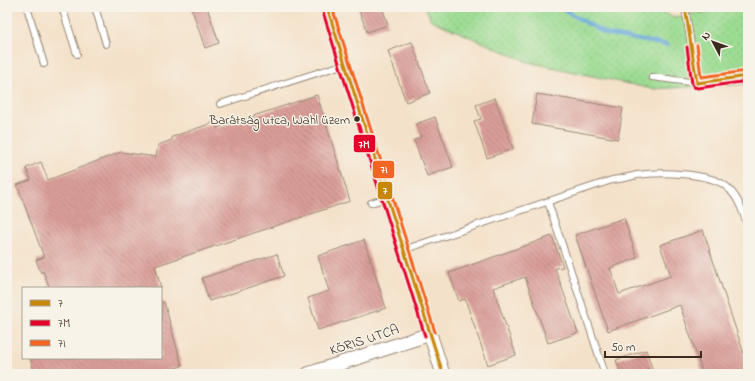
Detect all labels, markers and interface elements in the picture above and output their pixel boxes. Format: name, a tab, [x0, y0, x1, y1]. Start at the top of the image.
north arrow	[693, 22, 733, 62]
text: N	[698, 28, 715, 44]
place label: Barátság utca, Wahl üzem	[208, 111, 350, 131]
marker: Barátság utca, Wahl üzem	[352, 114, 362, 124]
line badge: 7M	[353, 134, 376, 153]
text: 7M	[358, 137, 370, 153]
line badge: 7I	[372, 160, 395, 179]
text: 7I	[380, 162, 388, 178]
line badge: 7	[377, 181, 393, 200]
text: 7	[383, 183, 388, 199]
legend	[22, 287, 162, 359]
text: 7	[58, 295, 63, 313]
text: 7M	[58, 315, 70, 333]
street label: KŐRIS UTCA	[327, 319, 402, 362]
scale bar	[605, 333, 701, 359]
text: 7I	[58, 335, 66, 353]
text: 50 m	[611, 339, 635, 357]

